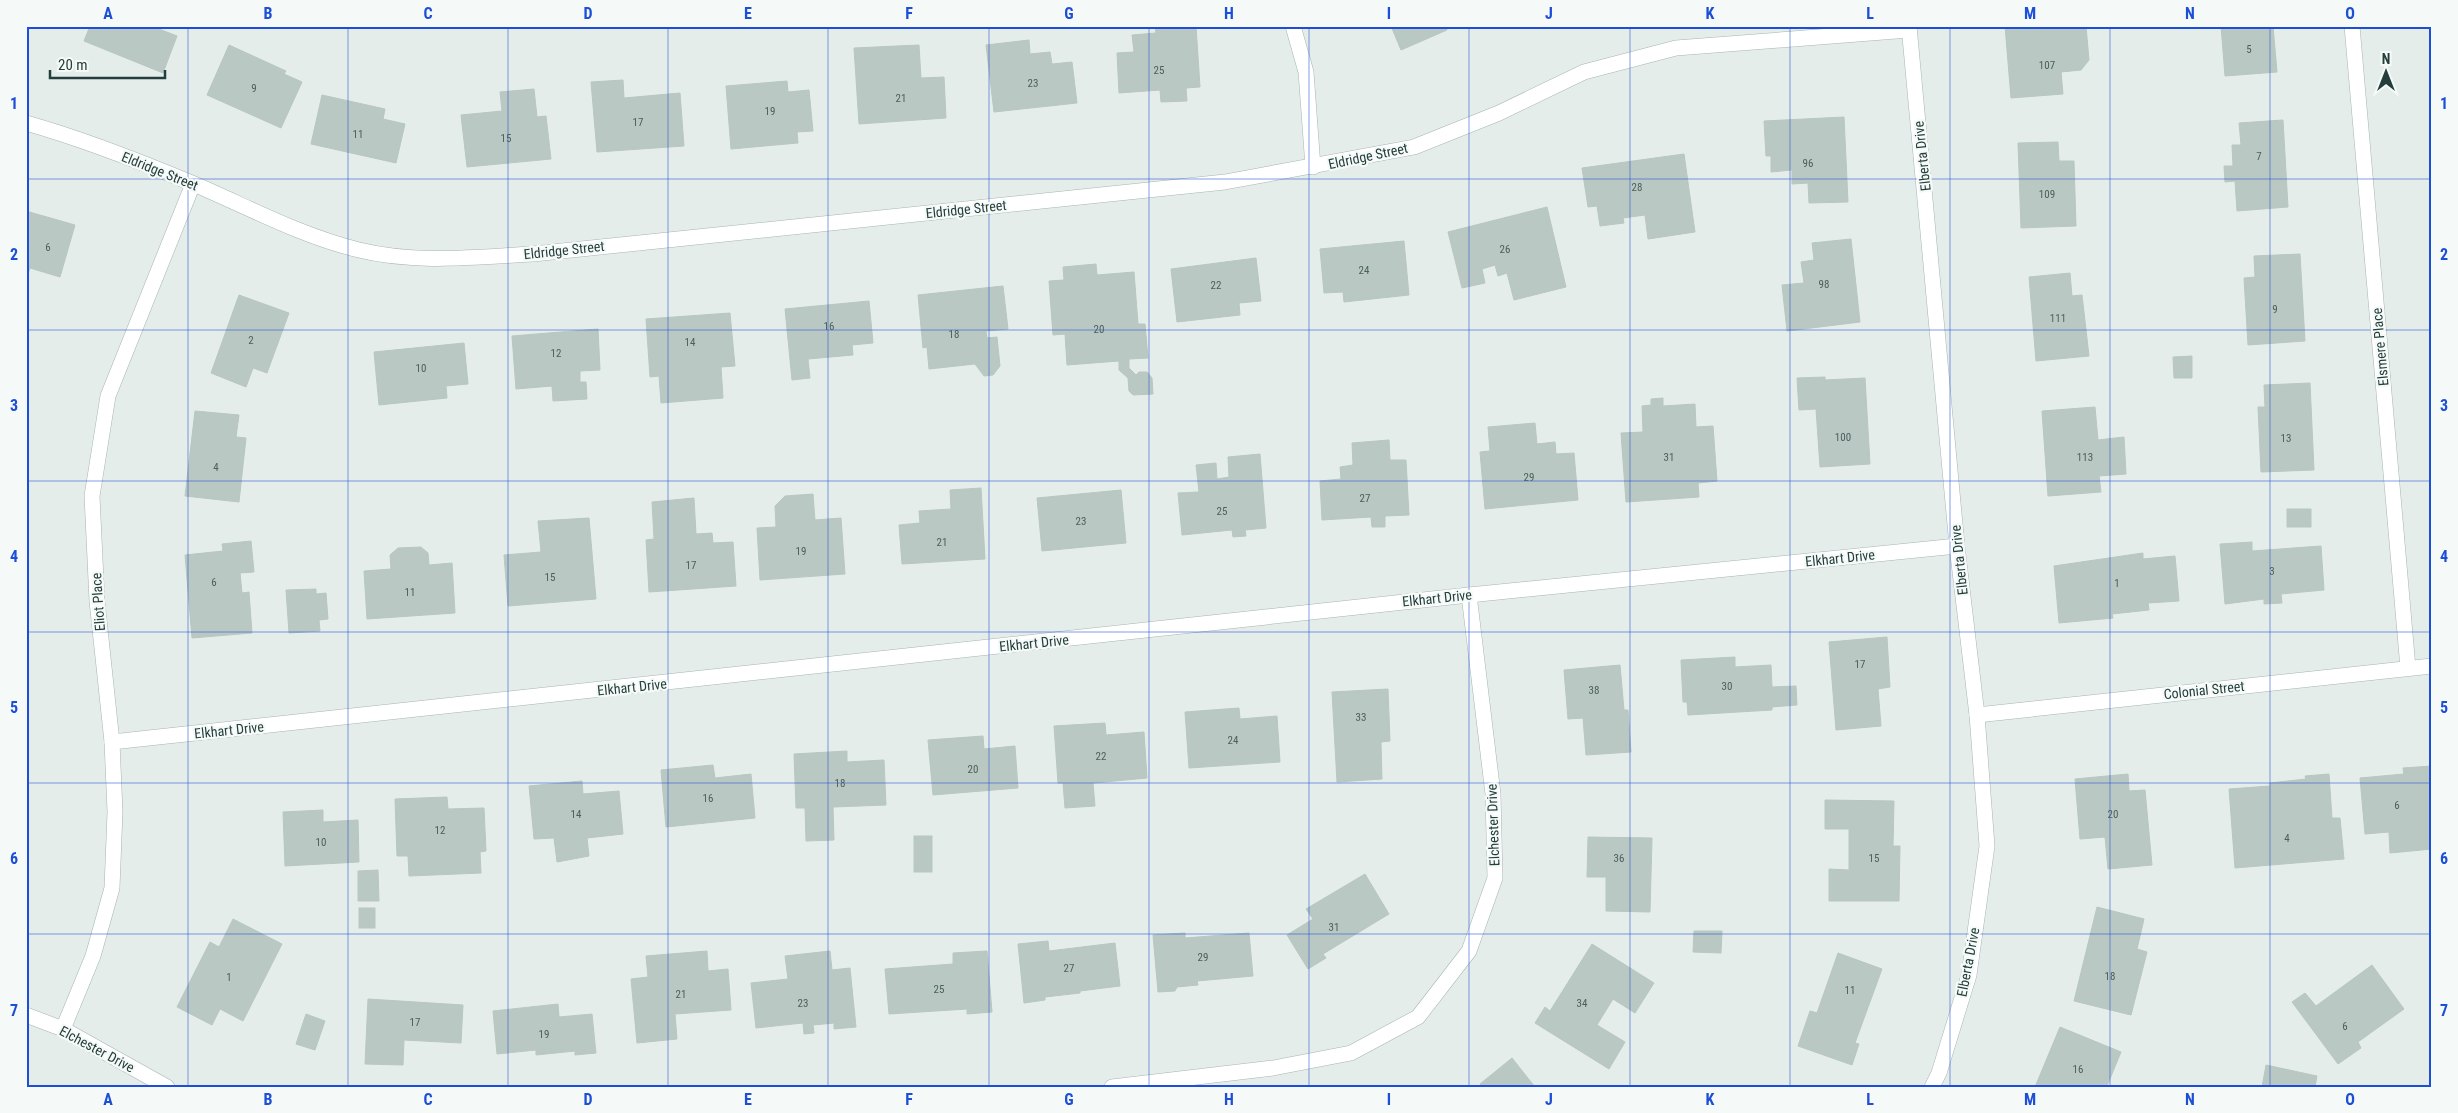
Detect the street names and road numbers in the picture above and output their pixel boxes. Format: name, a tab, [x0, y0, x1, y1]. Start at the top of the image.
street label: Elberta Drive	[1910, 120, 1934, 192]
street label: Eldridge Street	[1327, 140, 1409, 172]
street label: Eldridge Street	[119, 148, 201, 194]
street label: Eldridge Street	[925, 197, 1007, 221]
street label: Eldridge Street	[523, 238, 605, 262]
street label: Elsmere Place	[2369, 307, 2391, 387]
street label: Elberta Drive	[1947, 524, 1971, 596]
street label: Elkhart Drive	[1804, 546, 1876, 570]
street label: Eliot Place	[88, 572, 108, 632]
street label: Elkhart Drive	[1401, 586, 1473, 610]
street label: Elkhart Drive	[998, 631, 1070, 655]
street label: Elkhart Drive	[596, 675, 668, 699]
street label: Colonial Street	[2163, 678, 2245, 702]
street label: Elkhart Drive	[193, 718, 265, 742]
street label: Elchester Drive	[1484, 783, 1502, 866]
street label: Elberta Drive	[1953, 926, 1983, 998]
street label: Elchester Drive	[57, 1023, 138, 1076]

